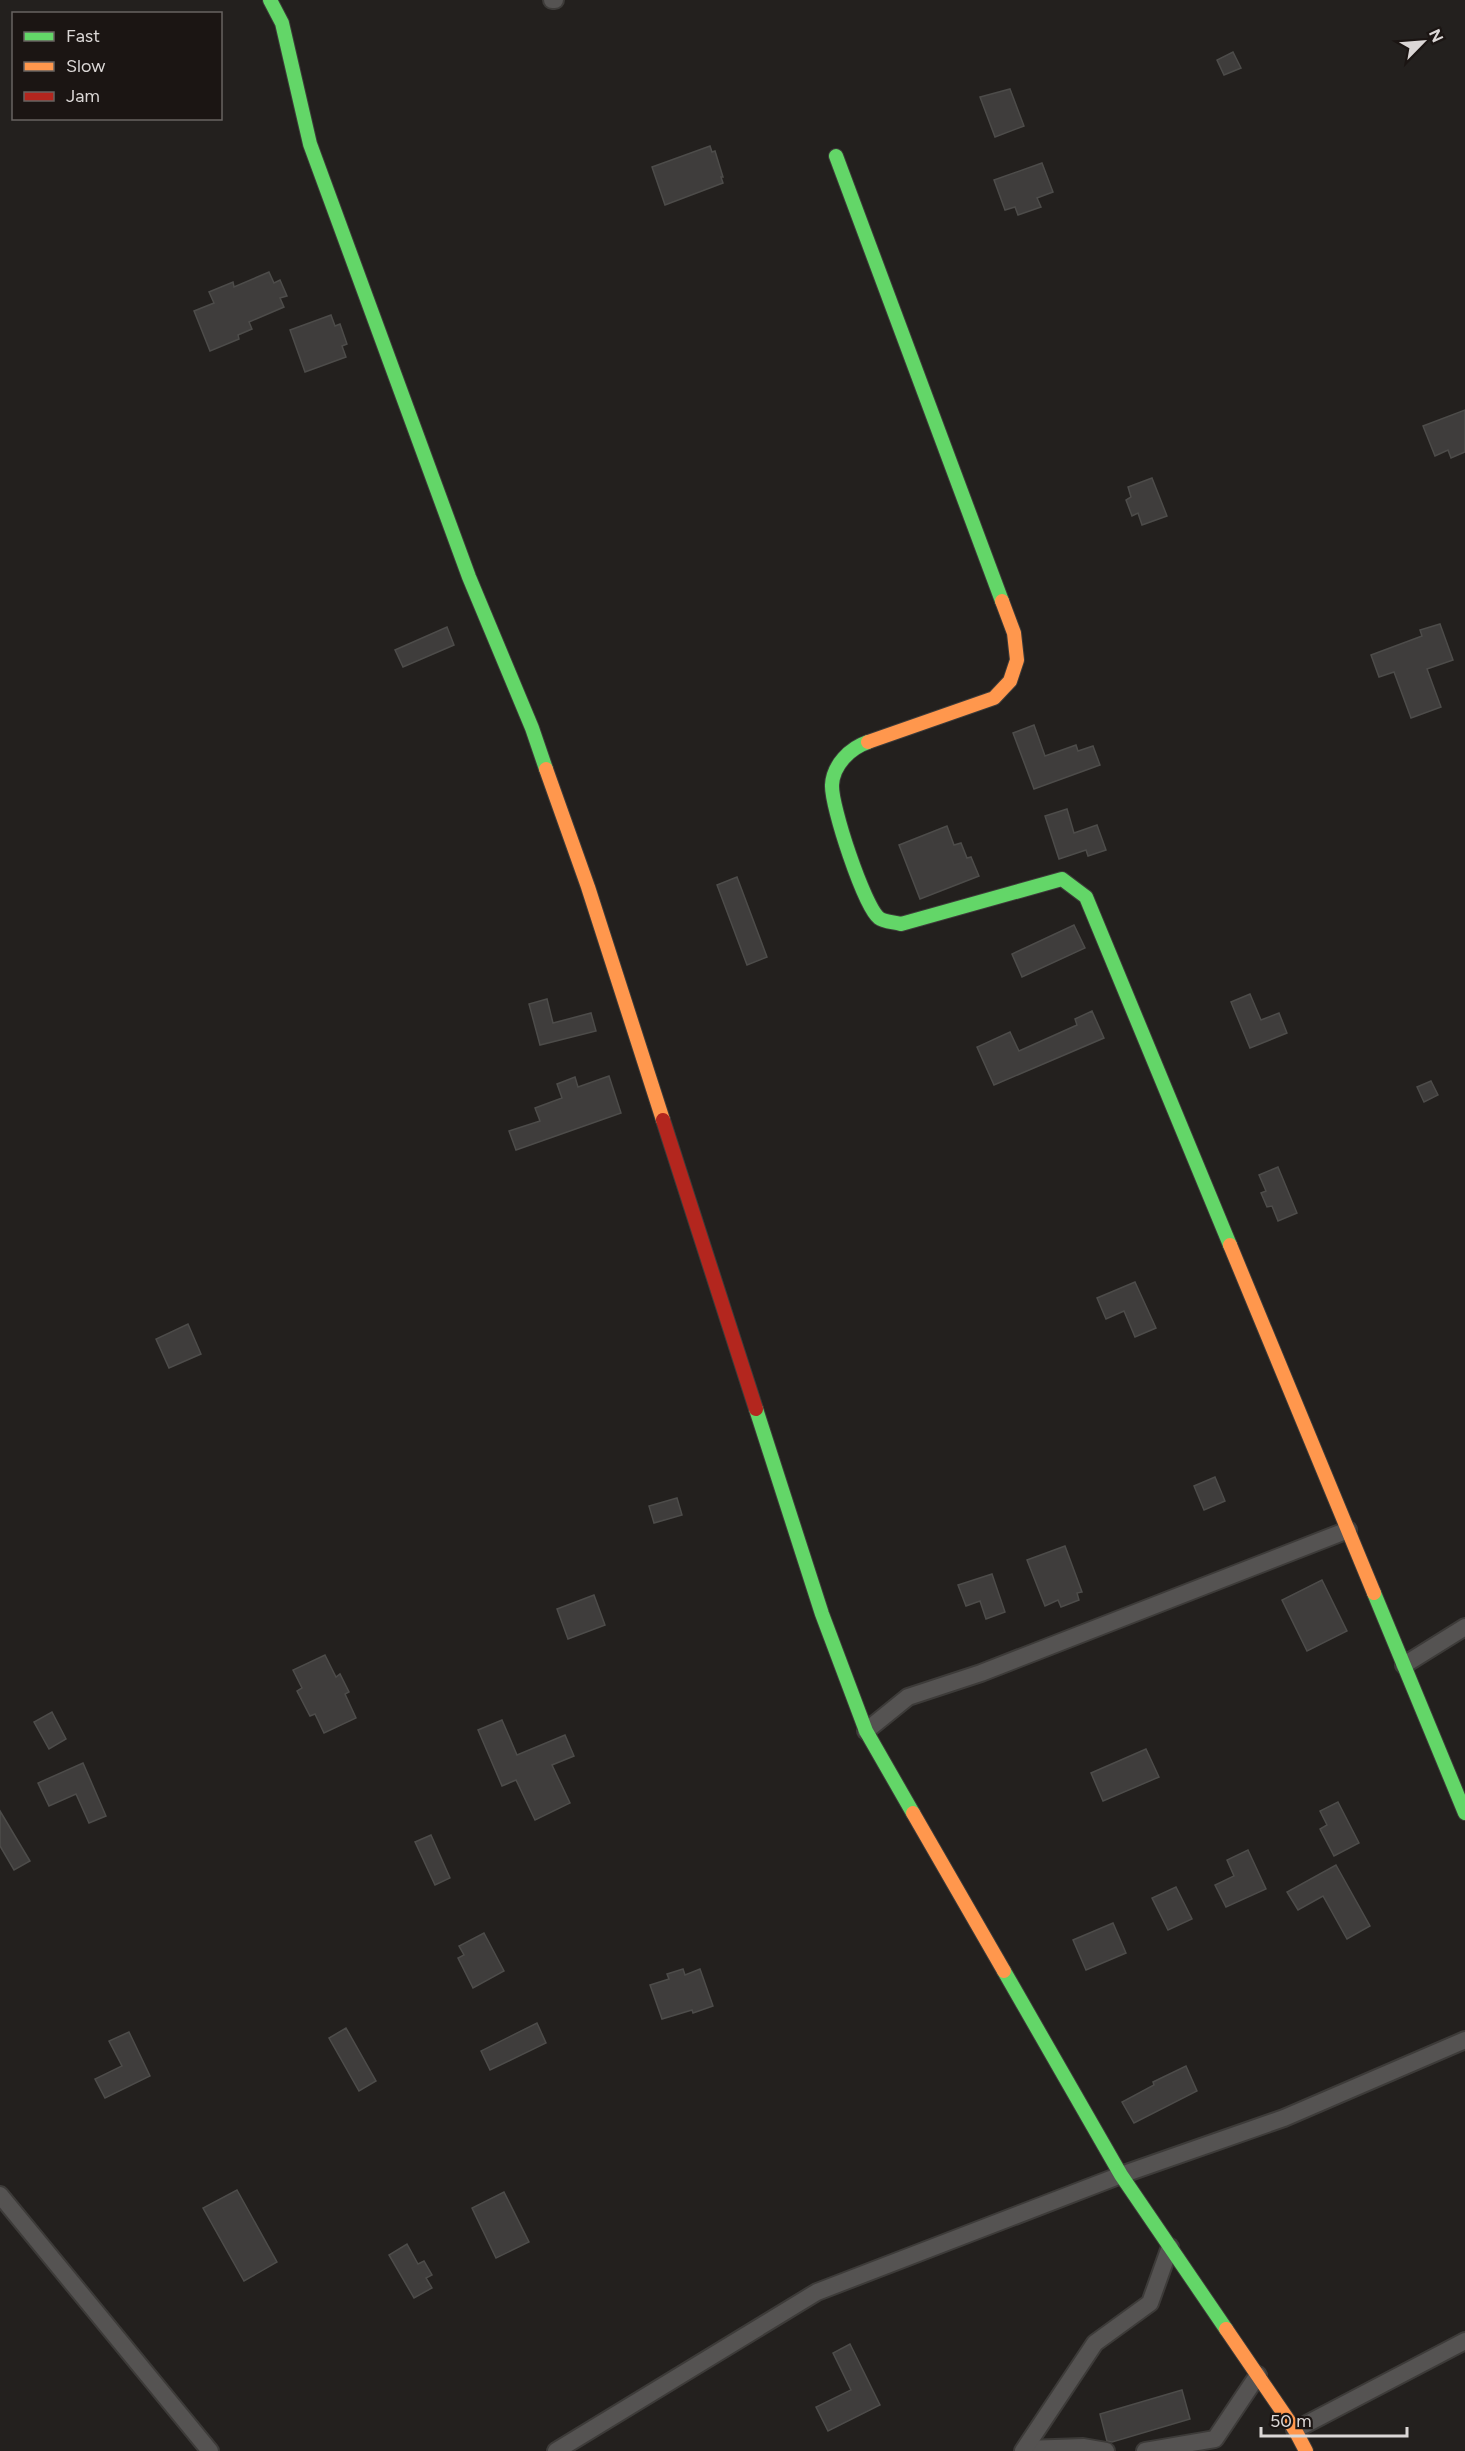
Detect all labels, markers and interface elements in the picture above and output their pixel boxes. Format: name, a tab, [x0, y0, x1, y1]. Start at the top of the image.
legend	[12, 12, 222, 120]
north arrow	[1393, 12, 1453, 72]
text: Fast	[66, 25, 100, 47]
text: N	[1425, 26, 1447, 45]
text: Slow	[66, 55, 105, 77]
text: Jam	[66, 85, 100, 107]
scale bar	[1261, 2400, 1406, 2438]
text: 50 m	[1270, 2410, 1312, 2432]

